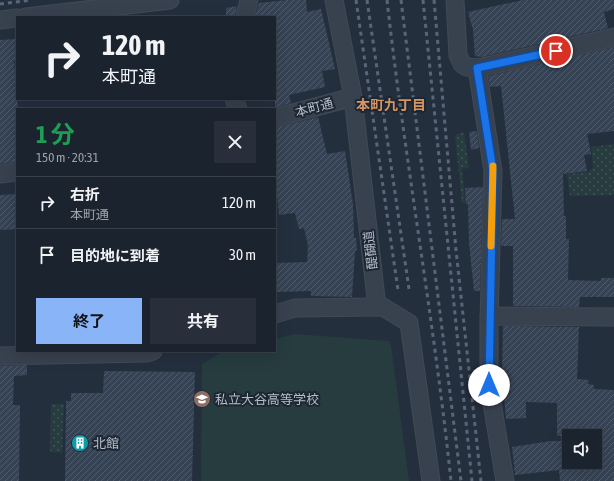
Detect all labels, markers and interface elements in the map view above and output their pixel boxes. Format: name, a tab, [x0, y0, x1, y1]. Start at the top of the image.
text: 120 m	[102, 29, 165, 61]
icon: right	[36, 32, 88, 84]
pin	[539, 34, 573, 68]
icon: arrive	[545, 40, 567, 62]
text: 本町通	[102, 66, 156, 87]
street label: 本町通	[293, 95, 335, 120]
district label: 本町九丁目	[356, 97, 426, 113]
text: 1 分	[36, 121, 75, 148]
button: close	[214, 121, 256, 163]
text: 150 m · 20:31	[36, 150, 99, 165]
text: 右折	[70, 186, 100, 203]
icon: right	[36, 192, 58, 214]
text: 120 m	[222, 194, 256, 211]
text: 本町通	[70, 207, 109, 222]
street label: 醍醐道	[361, 230, 380, 270]
icon: arrive	[36, 244, 58, 266]
text: 30 m	[229, 246, 256, 263]
text: 目的地に到着	[70, 247, 160, 264]
button: 終了	[36, 298, 142, 344]
button: 共有	[150, 298, 256, 344]
position arrow	[468, 364, 510, 406]
school or university icon: 私立大谷高等学校	[192, 389, 212, 409]
place label: 私立大谷高等学校	[215, 392, 319, 407]
map controls	[562, 429, 602, 469]
button: sound	[562, 429, 602, 469]
building icon: 北館	[70, 433, 90, 453]
place label: 北館	[93, 436, 119, 451]

